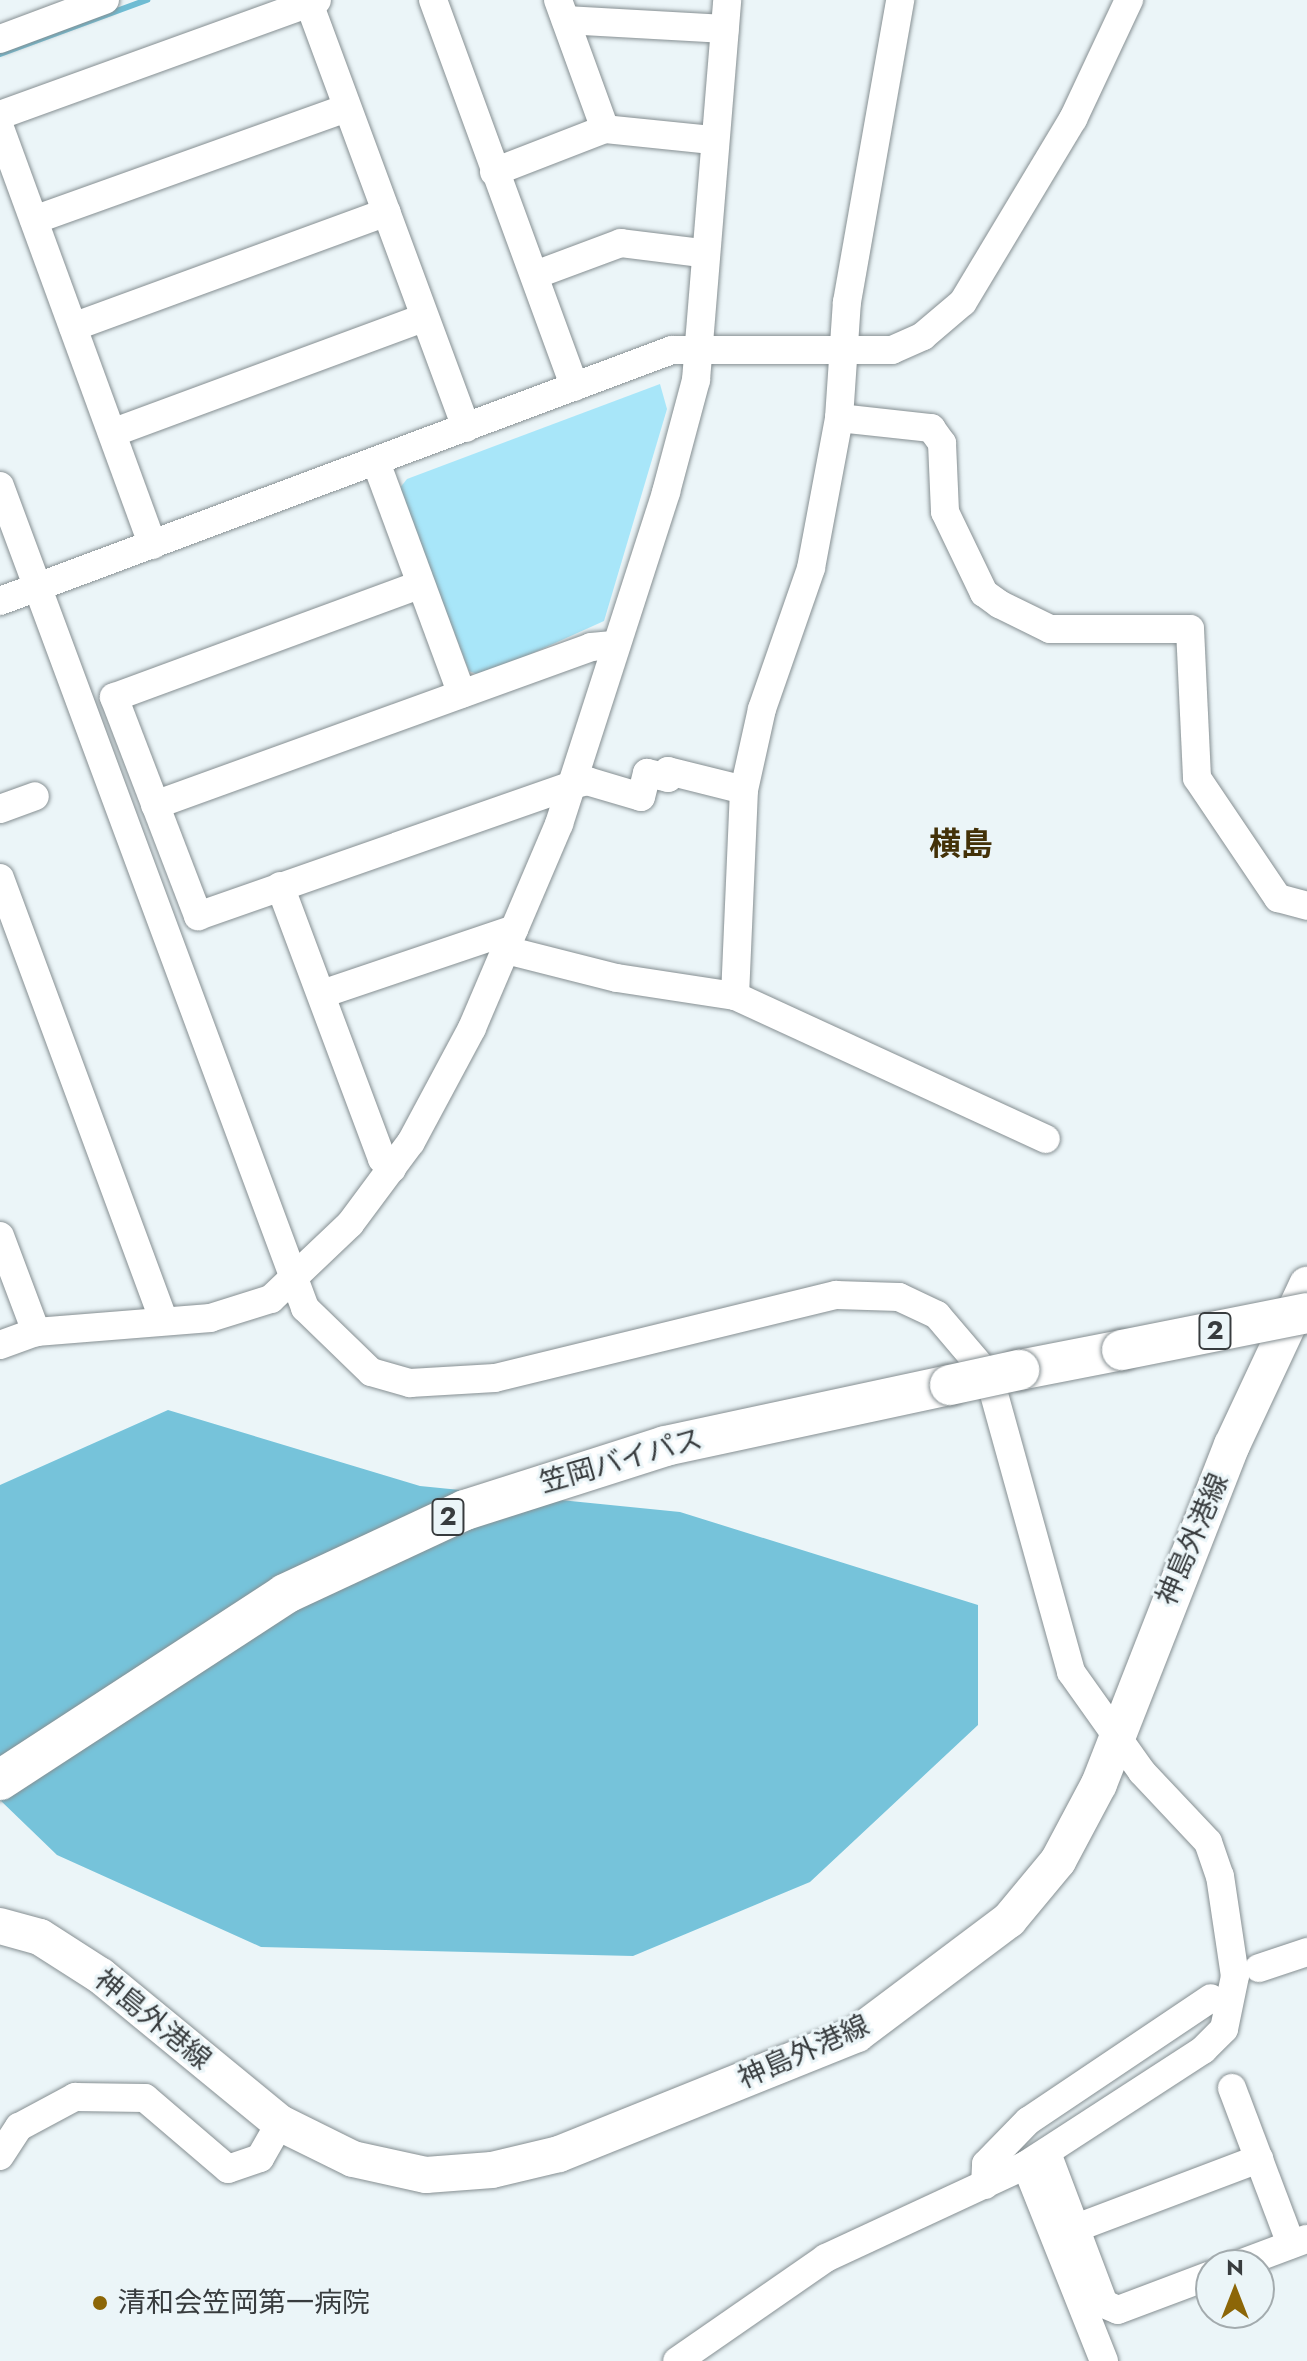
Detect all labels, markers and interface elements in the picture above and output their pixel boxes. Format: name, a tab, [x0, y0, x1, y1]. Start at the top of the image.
district label: 横島	[929, 825, 993, 863]
road number: 2	[1197, 1309, 1233, 1353]
street label: 笠岡バイパス	[536, 1422, 706, 1500]
street label: 神島外港線	[1150, 1468, 1236, 1610]
road number: 2	[430, 1495, 466, 1539]
street label: 神島外港線	[88, 1963, 218, 2077]
street label: 神島外港線	[733, 2008, 875, 2096]
north arrow	[1195, 2249, 1275, 2329]
text: N	[1226, 2251, 1244, 2283]
place label: 清和会笠岡第一病院	[118, 2286, 370, 2320]
marker: 清和会笠岡第一病院	[89, 2292, 111, 2314]

